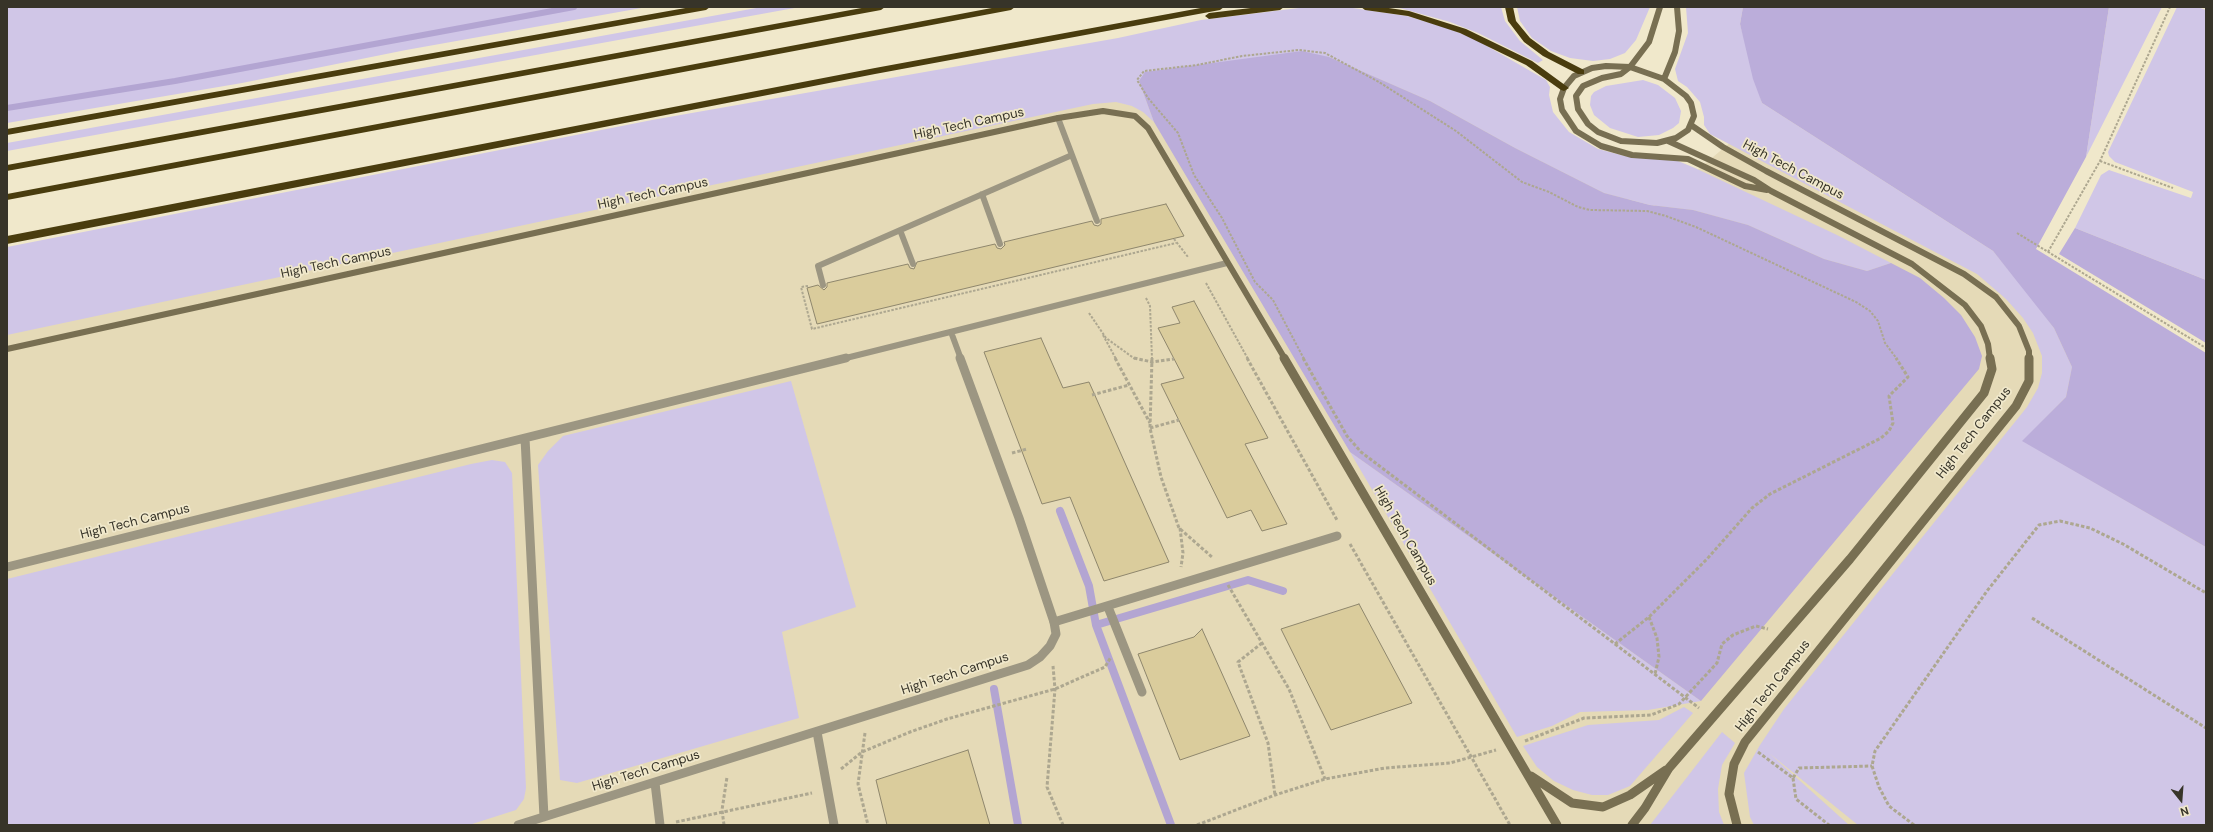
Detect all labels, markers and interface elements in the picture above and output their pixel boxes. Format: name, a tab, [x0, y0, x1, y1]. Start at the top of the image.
street label: High Tech Campus	[913, 105, 1025, 143]
street label: High Tech Campus	[1740, 137, 1846, 203]
street label: High Tech Campus	[597, 175, 709, 213]
street label: High Tech Campus	[280, 244, 392, 282]
street label: High Tech Campus	[1933, 384, 2015, 482]
street label: High Tech Campus	[1370, 484, 1440, 588]
street label: High Tech Campus	[79, 501, 191, 543]
street label: High Tech Campus	[1732, 637, 1814, 735]
street label: High Tech Campus	[899, 649, 1011, 699]
street label: High Tech Campus	[590, 747, 702, 795]
north arrow	[2161, 780, 2201, 820]
text: N	[2179, 804, 2190, 819]

